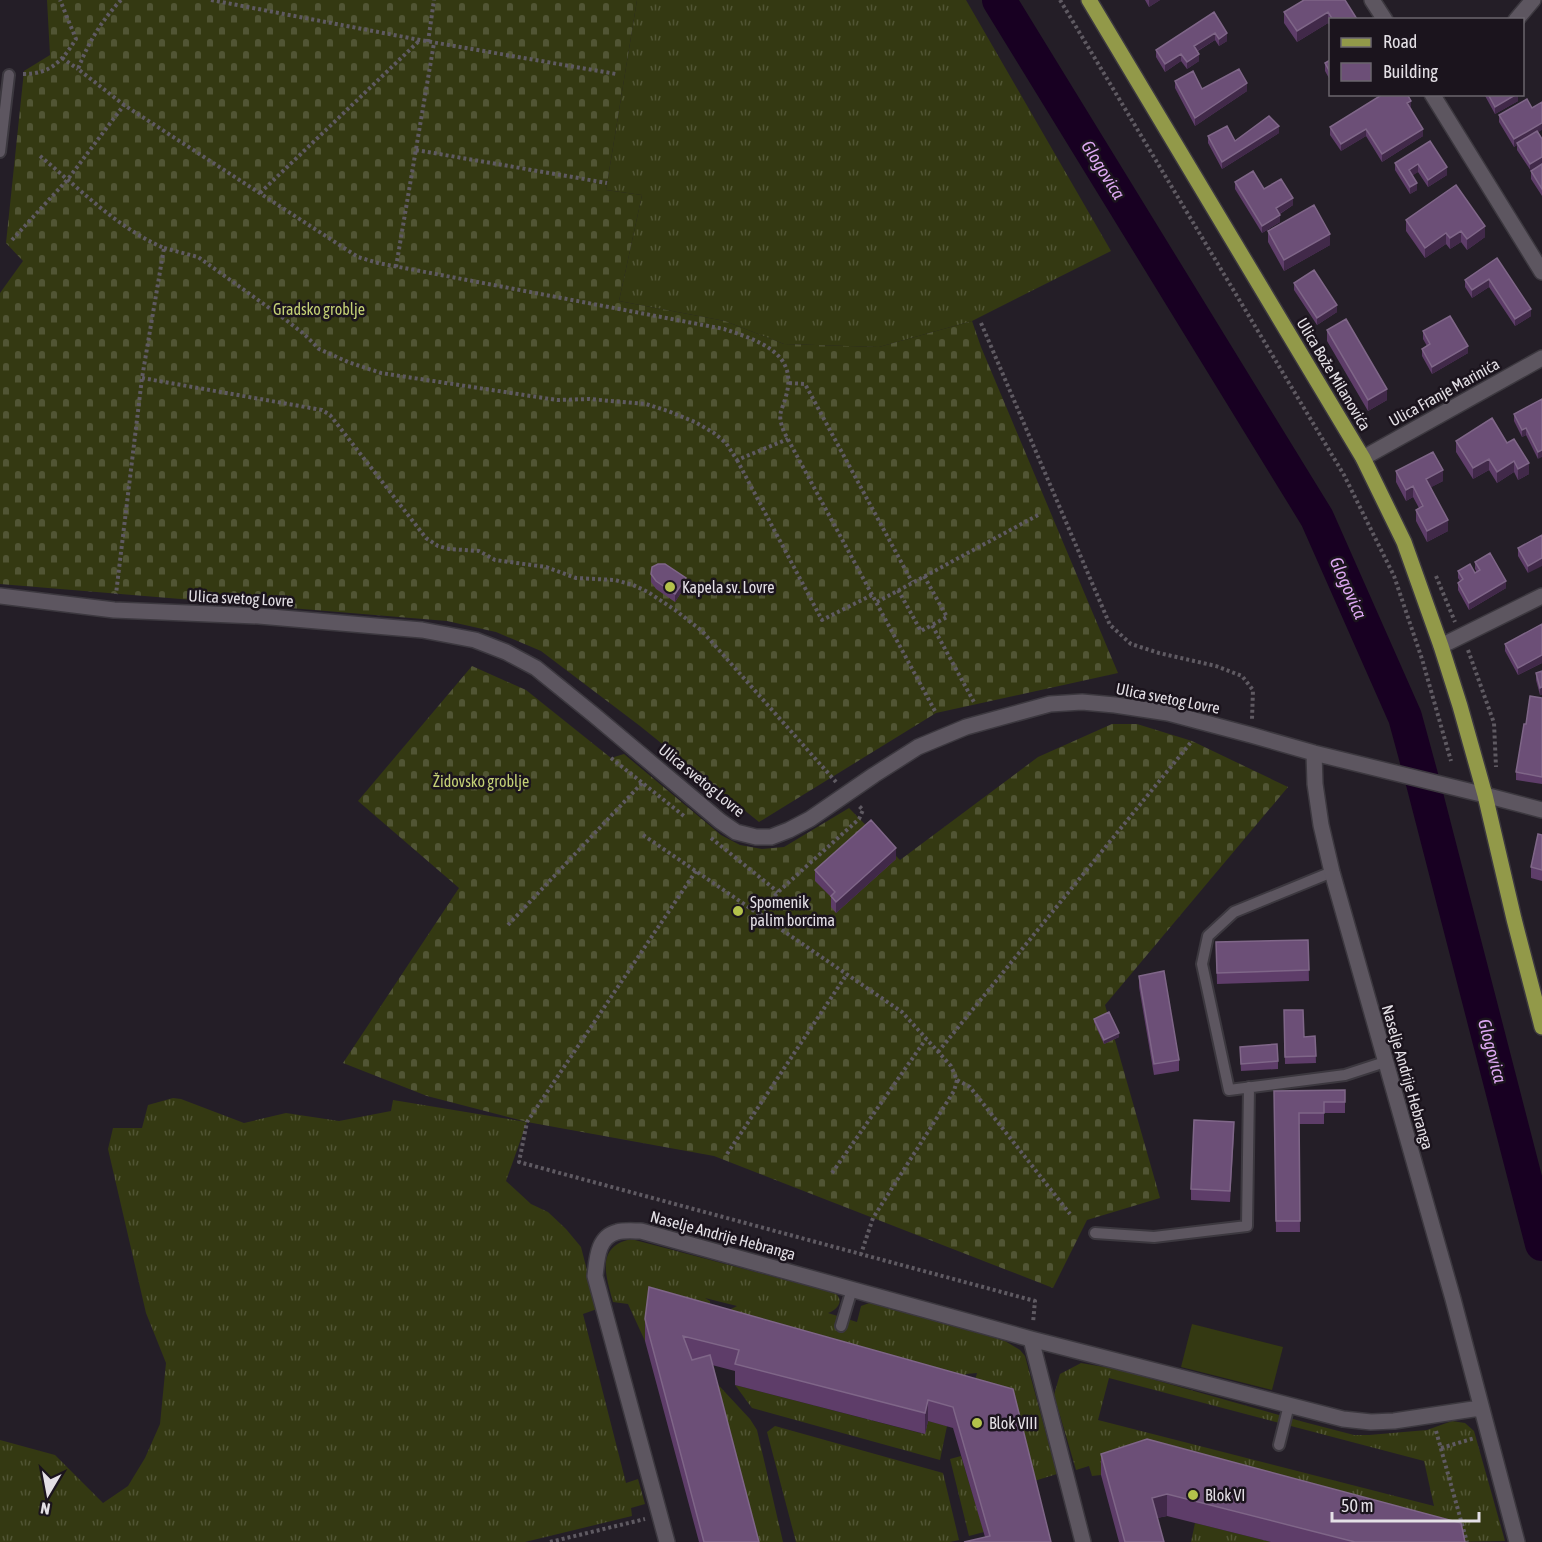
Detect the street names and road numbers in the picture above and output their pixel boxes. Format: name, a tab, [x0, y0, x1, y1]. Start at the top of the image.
street label: Ulica Bože Milanovića	[1293, 315, 1375, 433]
street label: Ulica Franje Marinića	[1386, 354, 1503, 431]
street label: Ulica svetog Lovre	[188, 586, 294, 611]
street label: Ulica svetog Lovre	[1114, 679, 1221, 718]
street label: Ulica svetog Lovre	[655, 740, 749, 821]
street label: Naselje Andrije Hebranga	[1378, 1003, 1437, 1152]
street label: Naselje Andrije Hebranga	[648, 1207, 798, 1264]

